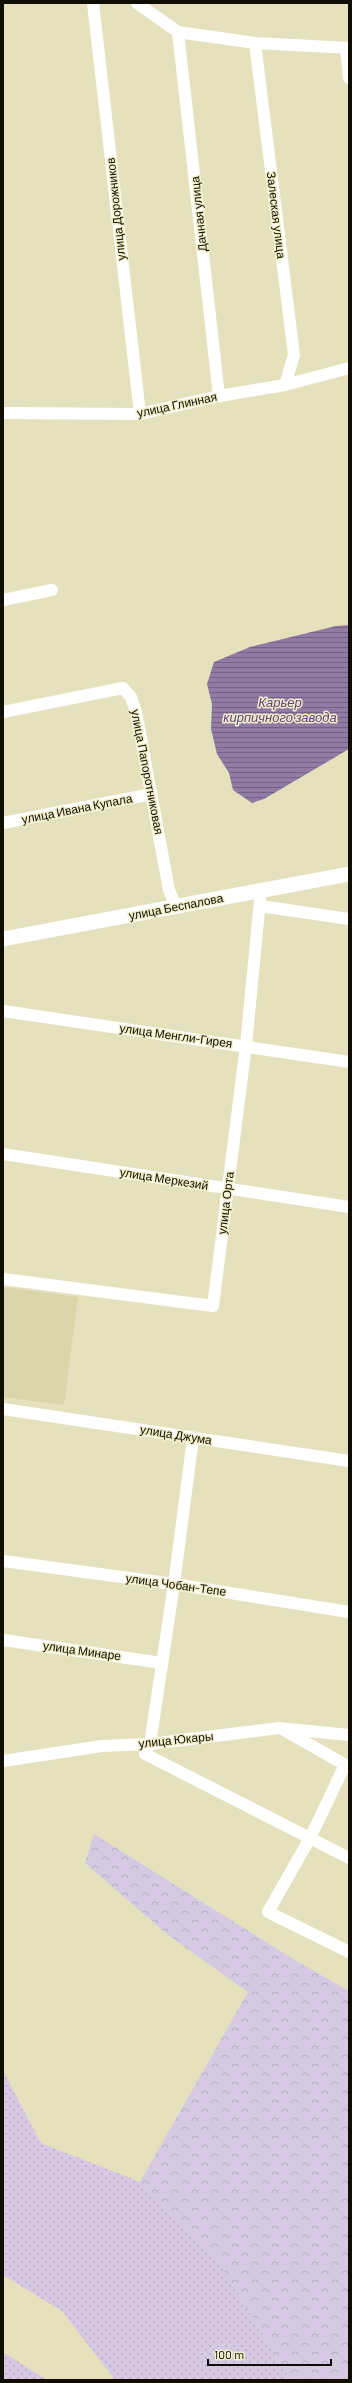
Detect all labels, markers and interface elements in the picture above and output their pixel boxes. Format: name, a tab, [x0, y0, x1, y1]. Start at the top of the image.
street label: улица Дорожников	[103, 157, 128, 261]
street label: Залеская улица	[264, 171, 289, 260]
street label: Дачная улица	[187, 175, 210, 253]
street label: улица Глинная	[136, 389, 218, 420]
water label: Карьер кирпичного завода	[223, 694, 337, 725]
street label: улица Папоротниковая	[128, 708, 167, 836]
street label: улица Ивана Купала	[20, 790, 134, 827]
street label: улица Беспалова	[127, 890, 225, 923]
street label: улица Менгли-Гирея	[119, 1020, 233, 1051]
street label: улица Меркезий	[119, 1164, 209, 1193]
street label: улица Орта	[214, 1170, 237, 1235]
street label: улица Джума	[139, 1421, 213, 1448]
street label: улица Чобан-Тепе	[125, 1570, 228, 1599]
street label: улица Минаре	[42, 1638, 122, 1663]
street label: улица Юкары	[138, 1728, 214, 1751]
scale bar	[208, 2341, 331, 2367]
text: 100 m	[214, 2347, 244, 2361]

